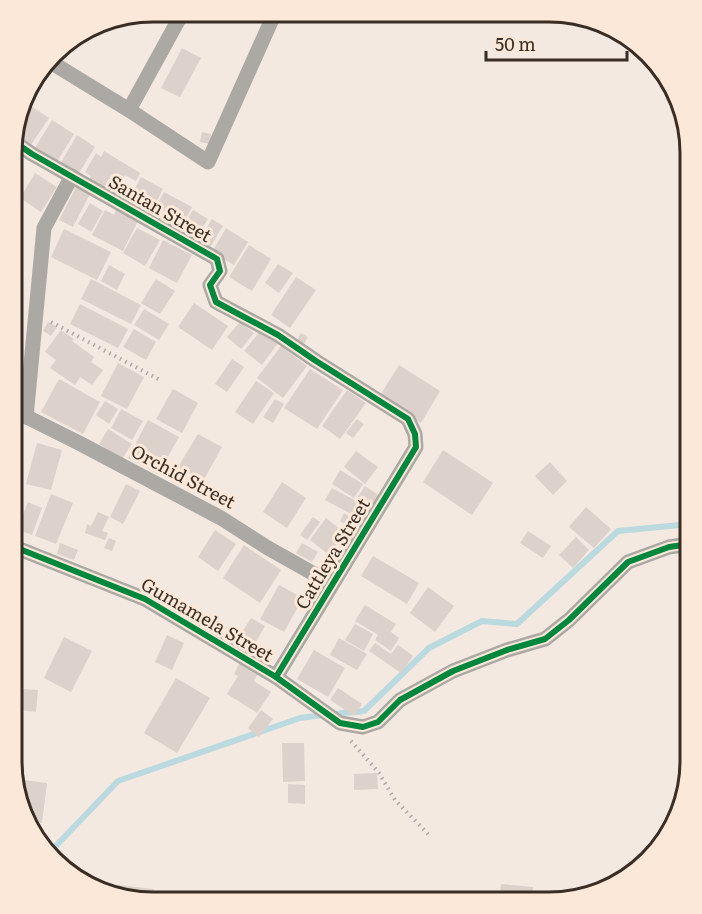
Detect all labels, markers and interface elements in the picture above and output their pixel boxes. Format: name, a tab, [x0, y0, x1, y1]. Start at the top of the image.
scale bar	[486, 24, 627, 62]
text: 50 m	[495, 30, 536, 57]
street label: Santan Street	[104, 167, 218, 249]
street label: Orchid Street	[127, 437, 241, 515]
street label: Cattleya Street	[288, 492, 376, 614]
street label: Gumamela Street	[136, 570, 280, 668]

